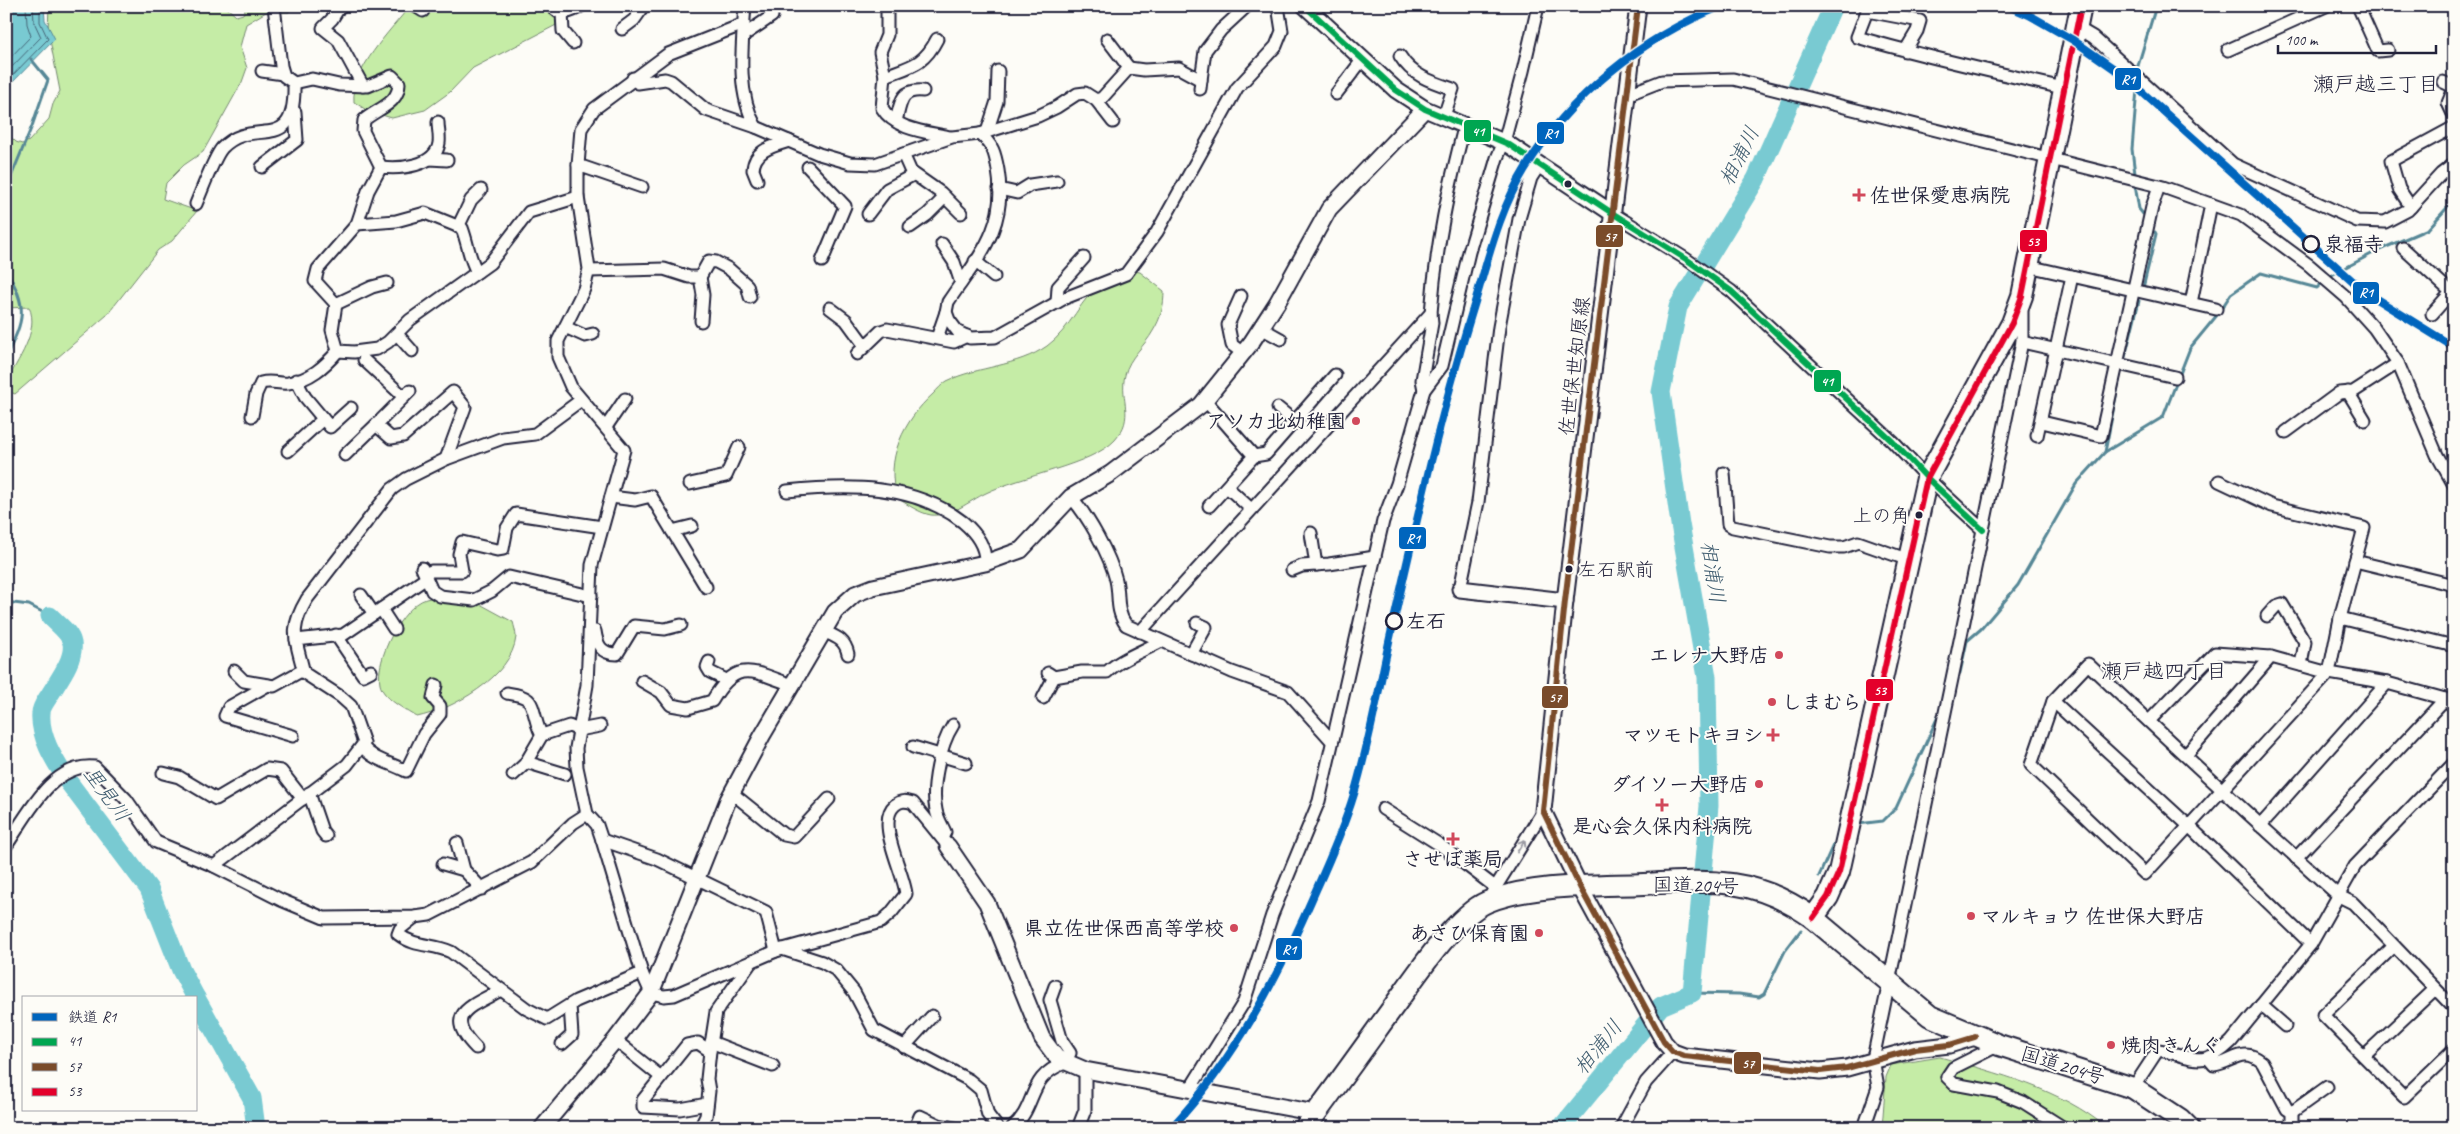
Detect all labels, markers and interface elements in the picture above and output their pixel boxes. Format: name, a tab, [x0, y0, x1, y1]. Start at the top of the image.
scale bar	[2278, 22, 2435, 54]
text: 100 m	[2285, 31, 2319, 50]
line badge: R1	[2114, 67, 2142, 91]
text: R1	[2121, 71, 2137, 88]
district label: 瀬戸越三丁目	[2313, 71, 2439, 97]
line badge: 41	[1463, 119, 1492, 143]
line badge: R1	[1536, 121, 1565, 145]
water label: 相浦川	[1713, 122, 1765, 190]
text: 41	[1472, 123, 1486, 140]
text: R1	[1544, 125, 1560, 142]
unlabelled marker	[1563, 179, 1573, 189]
place label: 佐世保愛恵病院	[1870, 183, 2010, 208]
marker: 佐世保愛恵病院	[1852, 188, 1866, 202]
line badge: 57	[1595, 224, 1624, 248]
text: 57	[1604, 228, 1618, 245]
line badge: 53	[2019, 229, 2048, 253]
place label: 泉福寺	[2324, 232, 2384, 257]
text: 53	[2027, 233, 2041, 250]
marker: 泉福寺	[2302, 235, 2320, 253]
line badge: R1	[2352, 281, 2380, 305]
text: R1	[2359, 284, 2375, 301]
street label: 佐世保世知原線	[1554, 295, 1595, 437]
line badge: 41	[1813, 369, 1842, 393]
text: 41	[1821, 373, 1835, 390]
place label: アソカ北幼稚園	[1206, 409, 1346, 434]
marker: アソカ北幼稚園	[1350, 415, 1362, 427]
place label: 上の角	[1853, 504, 1910, 528]
marker: 上の角	[1914, 510, 1924, 520]
line badge: R1	[1398, 526, 1427, 550]
text: R1	[1406, 530, 1422, 547]
water label: 相浦川	[1695, 539, 1731, 605]
place label: 左石駅前	[1578, 558, 1654, 582]
marker: 左石駅前	[1564, 564, 1574, 574]
place label: 左石	[1406, 609, 1446, 634]
marker: 左石	[1385, 612, 1403, 630]
place label: エレナ大野店	[1649, 643, 1769, 668]
marker: エレナ大野店	[1773, 649, 1785, 661]
district label: 瀬戸越四丁目	[2101, 658, 2227, 684]
line badge: 53	[1865, 678, 1894, 702]
text: 53	[1874, 682, 1888, 699]
line badge: 57	[1541, 685, 1569, 709]
text: 57	[1549, 689, 1563, 706]
place label: しまむら	[1782, 690, 1862, 715]
marker: しまむら	[1766, 696, 1778, 708]
place label: マツモトキヨシ	[1623, 723, 1763, 748]
marker: マツモトキヨシ	[1767, 729, 1779, 741]
water label: 里見川	[78, 761, 136, 827]
place label: ダイソー大野店	[1611, 772, 1749, 797]
marker: ダイソー大野店	[1753, 778, 1765, 790]
marker: 是心会久保内科病院	[1655, 798, 1669, 812]
place label: 是心会久保内科病院	[1572, 814, 1752, 839]
marker: させぼ薬局	[1447, 833, 1459, 845]
one-way arrow	[1516, 840, 1526, 854]
place label: させぼ薬局	[1403, 847, 1503, 872]
street label: 国道204号	[1652, 872, 1740, 899]
place label: マルキョウ 佐世保大野店	[1981, 904, 2205, 929]
marker: マルキョウ 佐世保大野店	[1965, 910, 1977, 922]
place label: 県立佐世保西高等学校	[1024, 916, 1224, 941]
place label: あさひ保育園	[1410, 921, 1529, 946]
marker: 県立佐世保西高等学校	[1228, 922, 1240, 934]
marker: あさひ保育園	[1533, 927, 1545, 939]
line badge: R1	[1275, 937, 1303, 961]
text: R1	[1282, 941, 1298, 958]
legend	[22, 996, 198, 1112]
text: 鉄道 R1	[68, 1008, 118, 1027]
water label: 相浦川	[1568, 1014, 1628, 1080]
text: 41	[68, 1032, 83, 1051]
place label: 焼肉きんぐ	[2121, 1033, 2221, 1058]
marker: 焼肉きんぐ	[2105, 1039, 2117, 1051]
street label: 国道204号	[2018, 1041, 2108, 1090]
line badge: 57	[1733, 1051, 1762, 1075]
text: 57	[1742, 1055, 1756, 1072]
text: 57	[68, 1058, 83, 1077]
text: 53	[68, 1082, 83, 1101]

